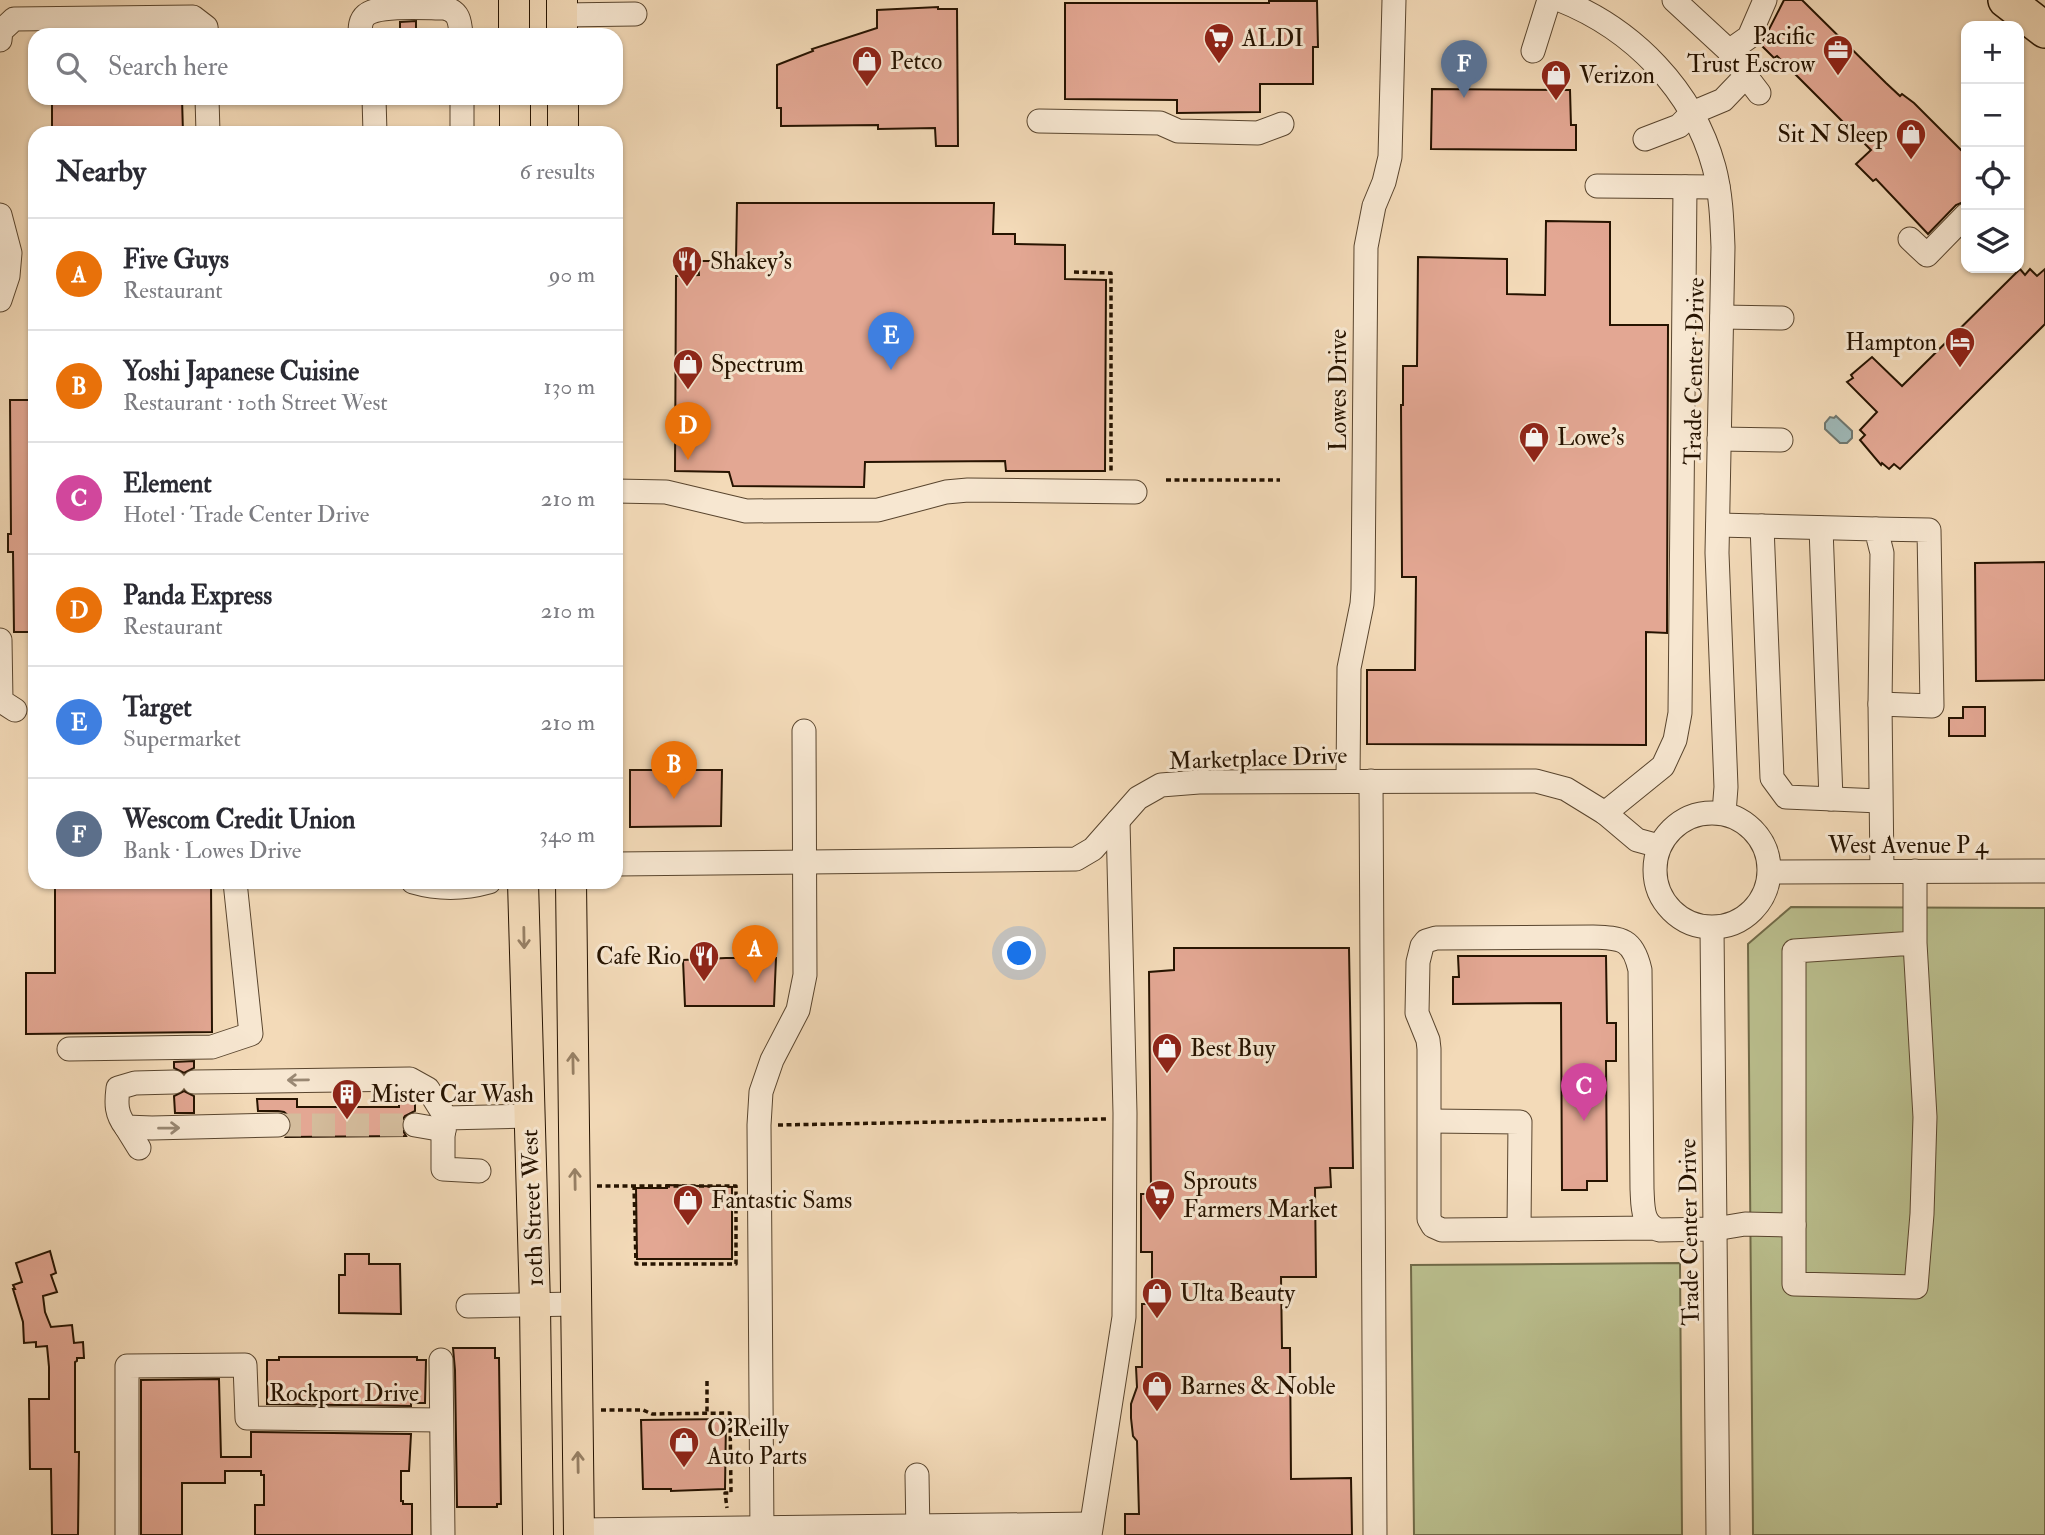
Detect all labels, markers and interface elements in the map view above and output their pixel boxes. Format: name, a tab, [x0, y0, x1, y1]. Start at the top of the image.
supermarket icon: ALDI	[1202, 21, 1236, 65]
place label: Pacific Trust Escrow	[1687, 21, 1816, 80]
map controls	[1961, 21, 2024, 273]
button: +	[1961, 21, 2024, 84]
place label: ALDI	[1241, 23, 1304, 54]
search box	[28, 28, 623, 105]
office icon: Pacific Trust Escrow	[1821, 33, 1855, 77]
pin: F	[1441, 40, 1487, 98]
shop icon: Petco	[850, 44, 884, 88]
place label: Petco	[890, 46, 942, 77]
icon: search	[52, 48, 90, 86]
text: Search here	[108, 51, 228, 83]
shop icon: Verizon	[1539, 58, 1573, 102]
place label: Verizon	[1579, 60, 1655, 91]
button: −	[1961, 84, 2024, 147]
shop icon: Sit N Sleep	[1894, 117, 1928, 161]
place label: Sit N Sleep	[1778, 119, 1888, 150]
button: locate	[1961, 147, 2024, 210]
text: Nearby	[56, 153, 146, 190]
text: 6 results	[520, 157, 595, 186]
button: layers	[1961, 210, 2024, 273]
text: Five Guys	[123, 244, 229, 276]
restaurant icon: Shakey's	[670, 244, 704, 288]
place label: Shakey's	[710, 246, 792, 277]
text: A	[72, 260, 86, 289]
text: 90 m	[549, 260, 595, 289]
text: Restaurant	[123, 276, 223, 305]
street label: Trade Center Drive	[1677, 277, 1712, 465]
pin: E	[868, 312, 914, 370]
hotel icon: Hampton	[1943, 325, 1977, 369]
place label: Hampton	[1845, 327, 1937, 358]
street label: Lowes Drive	[1323, 329, 1354, 451]
shop icon: Spectrum	[671, 347, 705, 391]
place label: Spectrum	[711, 349, 804, 380]
text: Yoshi Japanese Cuisine	[123, 356, 359, 388]
text: B	[71, 372, 87, 401]
text: 130 m	[543, 372, 595, 401]
text: Restaurant · 10th Street West	[123, 388, 388, 417]
pin: D	[665, 402, 711, 460]
shop icon: Lowe's	[1517, 420, 1551, 464]
place label: Lowe's	[1557, 422, 1625, 453]
text: Element	[123, 468, 212, 500]
text: C	[71, 484, 87, 513]
text: 210 m	[541, 484, 595, 513]
text: Hotel · Trade Center Drive	[123, 500, 370, 529]
text: Panda Express	[123, 580, 272, 612]
text: D	[70, 596, 88, 625]
text: 210 m	[541, 596, 595, 625]
text: Restaurant	[123, 612, 223, 641]
text: Target	[123, 692, 192, 724]
text: E	[71, 708, 87, 737]
text: 210 m	[541, 708, 595, 737]
text: Supermarket	[123, 724, 241, 753]
street label: Marketplace Drive	[1168, 740, 1348, 777]
pin: B	[651, 741, 697, 799]
text: Wescom Credit Union	[123, 804, 355, 836]
text: F	[72, 820, 86, 849]
text: 340 m	[539, 820, 595, 849]
street label: West Avenue P 4	[1827, 830, 1989, 861]
text: Bank · Lowes Drive	[123, 836, 301, 865]
pin: A	[732, 925, 778, 983]
one-way arrow	[518, 926, 531, 949]
your location	[1002, 936, 1036, 970]
restaurant icon: Cafe Rio	[687, 939, 721, 983]
place label: Cafe Rio	[596, 941, 681, 972]
shop icon: Best Buy	[1150, 1031, 1184, 1075]
place label: Best Buy	[1190, 1033, 1276, 1064]
one-way arrow	[566, 1052, 580, 1075]
pin: C	[1561, 1063, 1607, 1121]
one-way arrow	[287, 1073, 310, 1087]
building icon: Mister Car Wash	[330, 1077, 364, 1121]
place label: Mister Car Wash	[370, 1079, 534, 1110]
one-way arrow	[157, 1121, 180, 1135]
street label: 10th Street West	[514, 1129, 551, 1287]
street label: Trade Center Drive	[1672, 1138, 1707, 1326]
place label: Sprouts Farmers Market	[1183, 1166, 1338, 1225]
one-way arrow	[568, 1168, 581, 1191]
supermarket icon: Sprouts Farmers Market	[1143, 1178, 1177, 1222]
shop icon: Fantastic Sams	[671, 1183, 705, 1227]
place label: Fantastic Sams	[711, 1185, 852, 1216]
shop icon: Ulta Beauty	[1140, 1276, 1174, 1320]
place label: Ulta Beauty	[1180, 1278, 1296, 1309]
shop icon: Barnes & Noble	[1140, 1369, 1174, 1413]
place label: Barnes & Noble	[1180, 1371, 1336, 1402]
street label: Rockport Drive	[269, 1378, 419, 1409]
place label: O'Reilly Auto Parts	[706, 1413, 807, 1472]
shop icon: O'Reilly Auto Parts	[667, 1425, 701, 1469]
one-way arrow	[571, 1450, 585, 1473]

